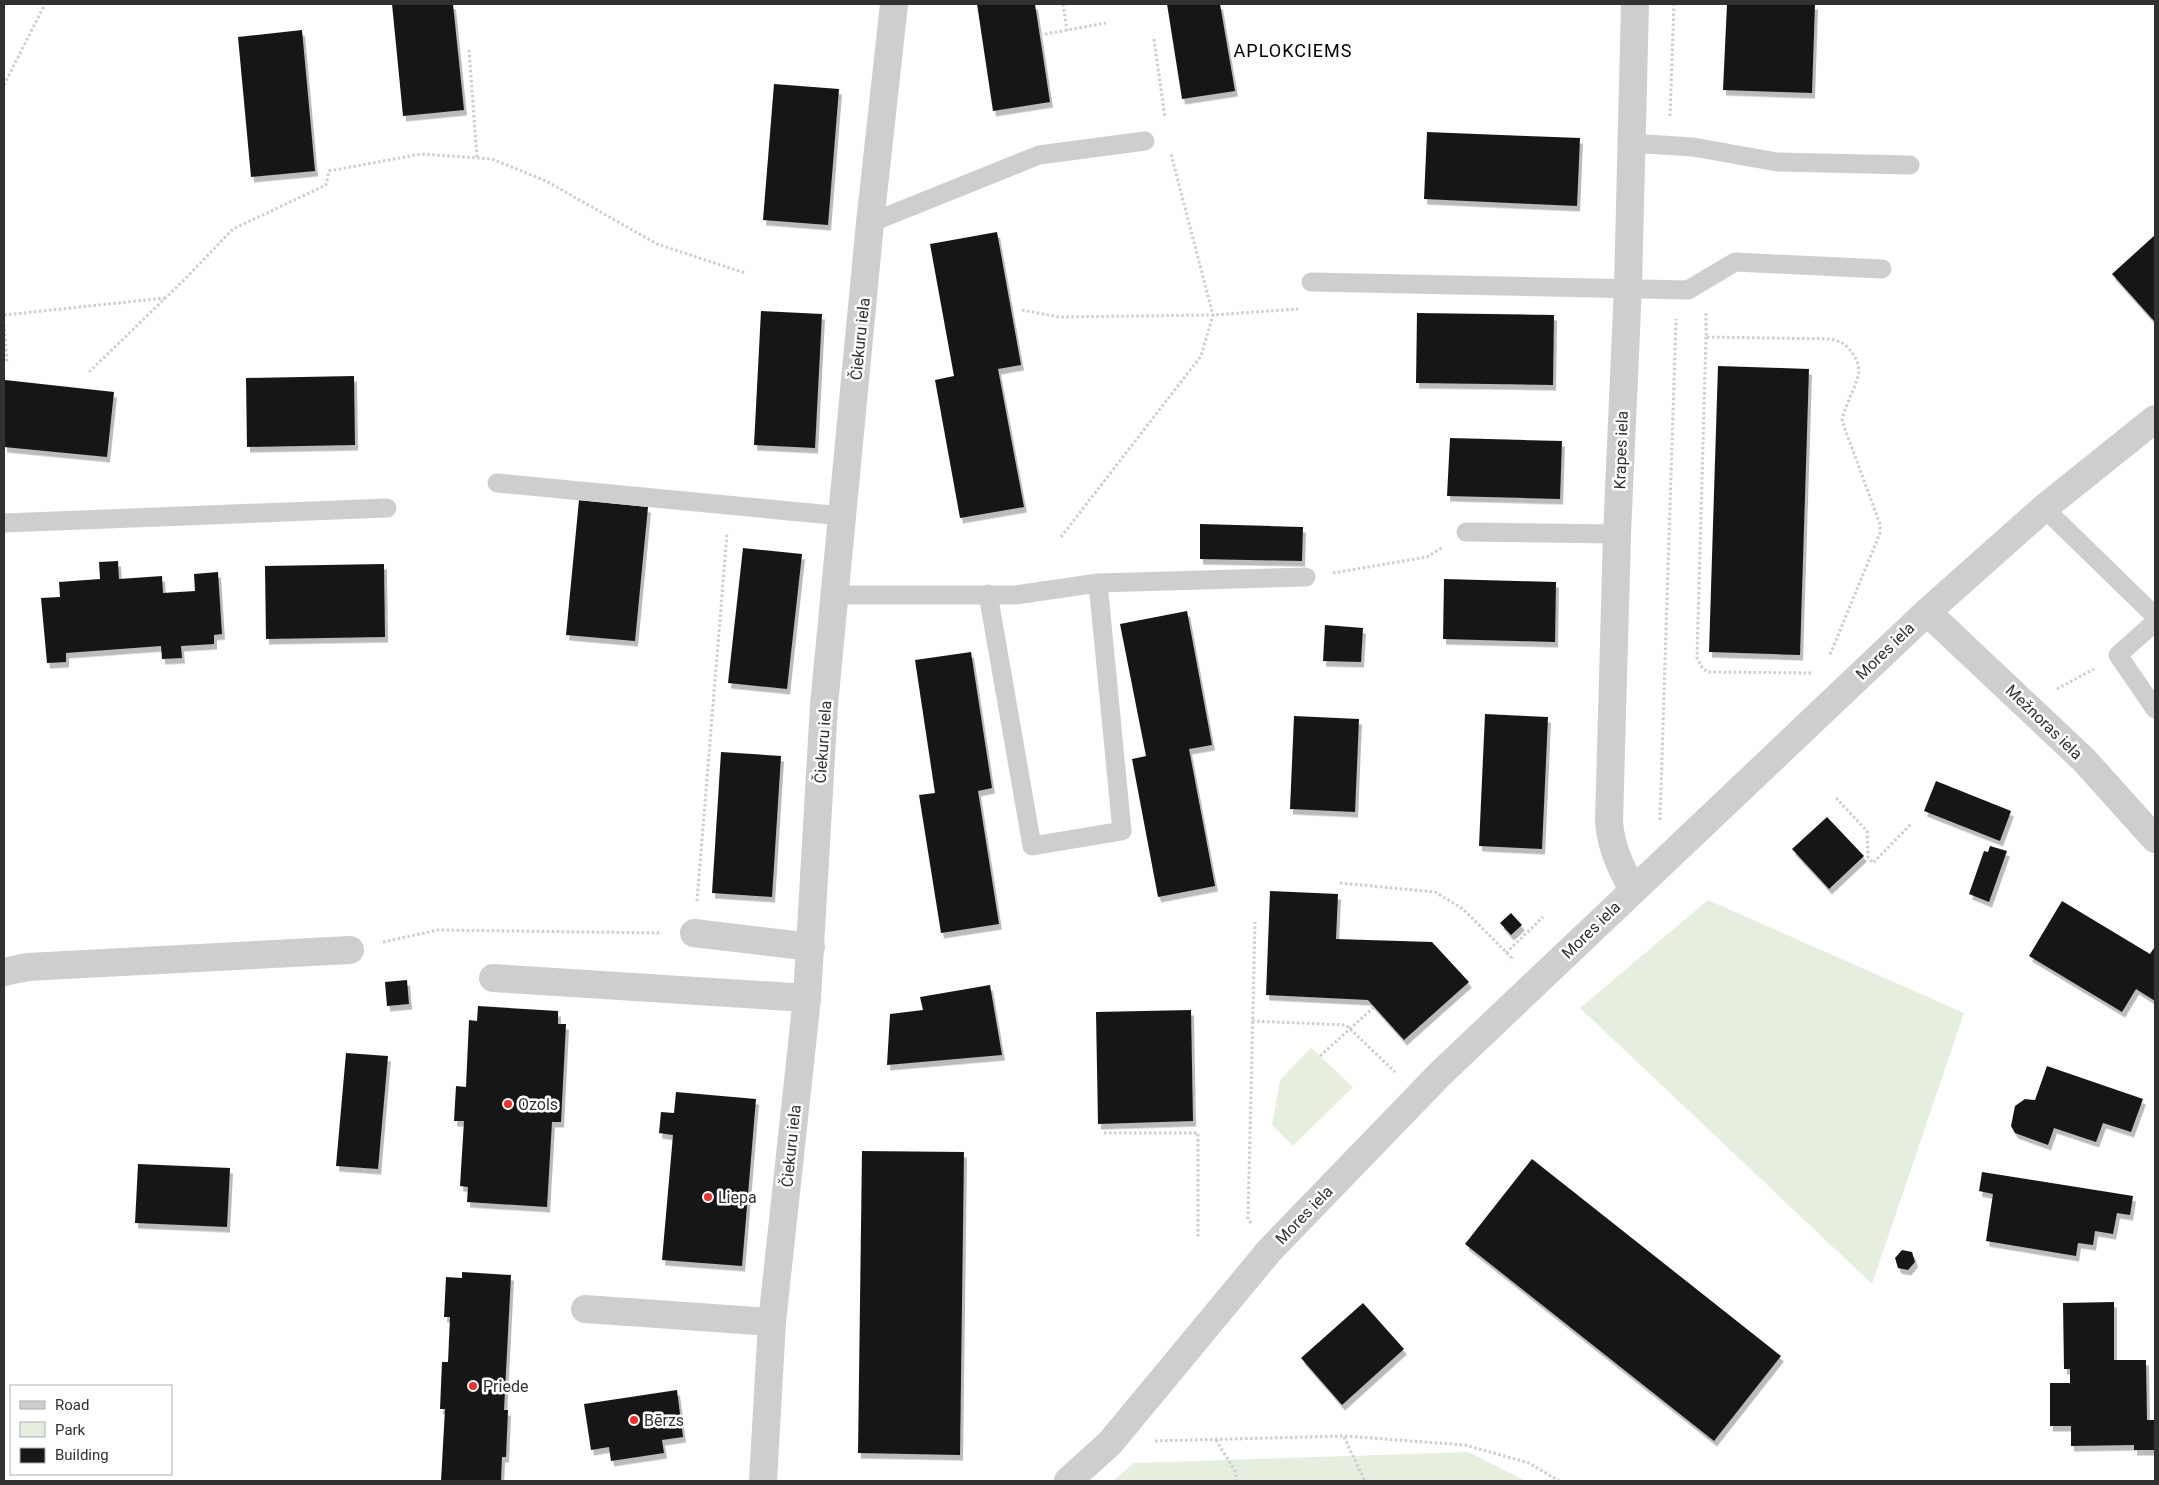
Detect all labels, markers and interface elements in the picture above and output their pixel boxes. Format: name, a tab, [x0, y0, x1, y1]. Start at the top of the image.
district label: APLOKCIEMS	[1234, 40, 1352, 61]
street label: Čiekuru iela	[845, 297, 874, 381]
street label: Krapes iela	[1610, 410, 1632, 490]
street label: Mores iela	[1852, 618, 1918, 684]
street label: Mežnoras iela	[2002, 681, 2086, 763]
street label: Čiekuru iela	[810, 700, 835, 784]
street label: Mores iela	[1558, 897, 1624, 963]
place label: Ozols	[518, 1095, 558, 1114]
marker: Ozols	[502, 1098, 514, 1110]
street label: Čiekuru iela	[776, 1104, 805, 1188]
street label: Mores iela	[1271, 1182, 1337, 1248]
place label: Liepa	[718, 1188, 757, 1207]
marker: Liepa	[702, 1191, 714, 1203]
place label: Priede	[483, 1377, 528, 1396]
marker: Priede	[467, 1380, 479, 1392]
legend	[10, 1385, 172, 1475]
text: Road	[55, 1396, 89, 1414]
place label: Bērzs	[644, 1411, 684, 1430]
marker: Bērzs	[628, 1414, 640, 1426]
text: Park	[55, 1421, 86, 1439]
text: Building	[55, 1446, 109, 1464]

